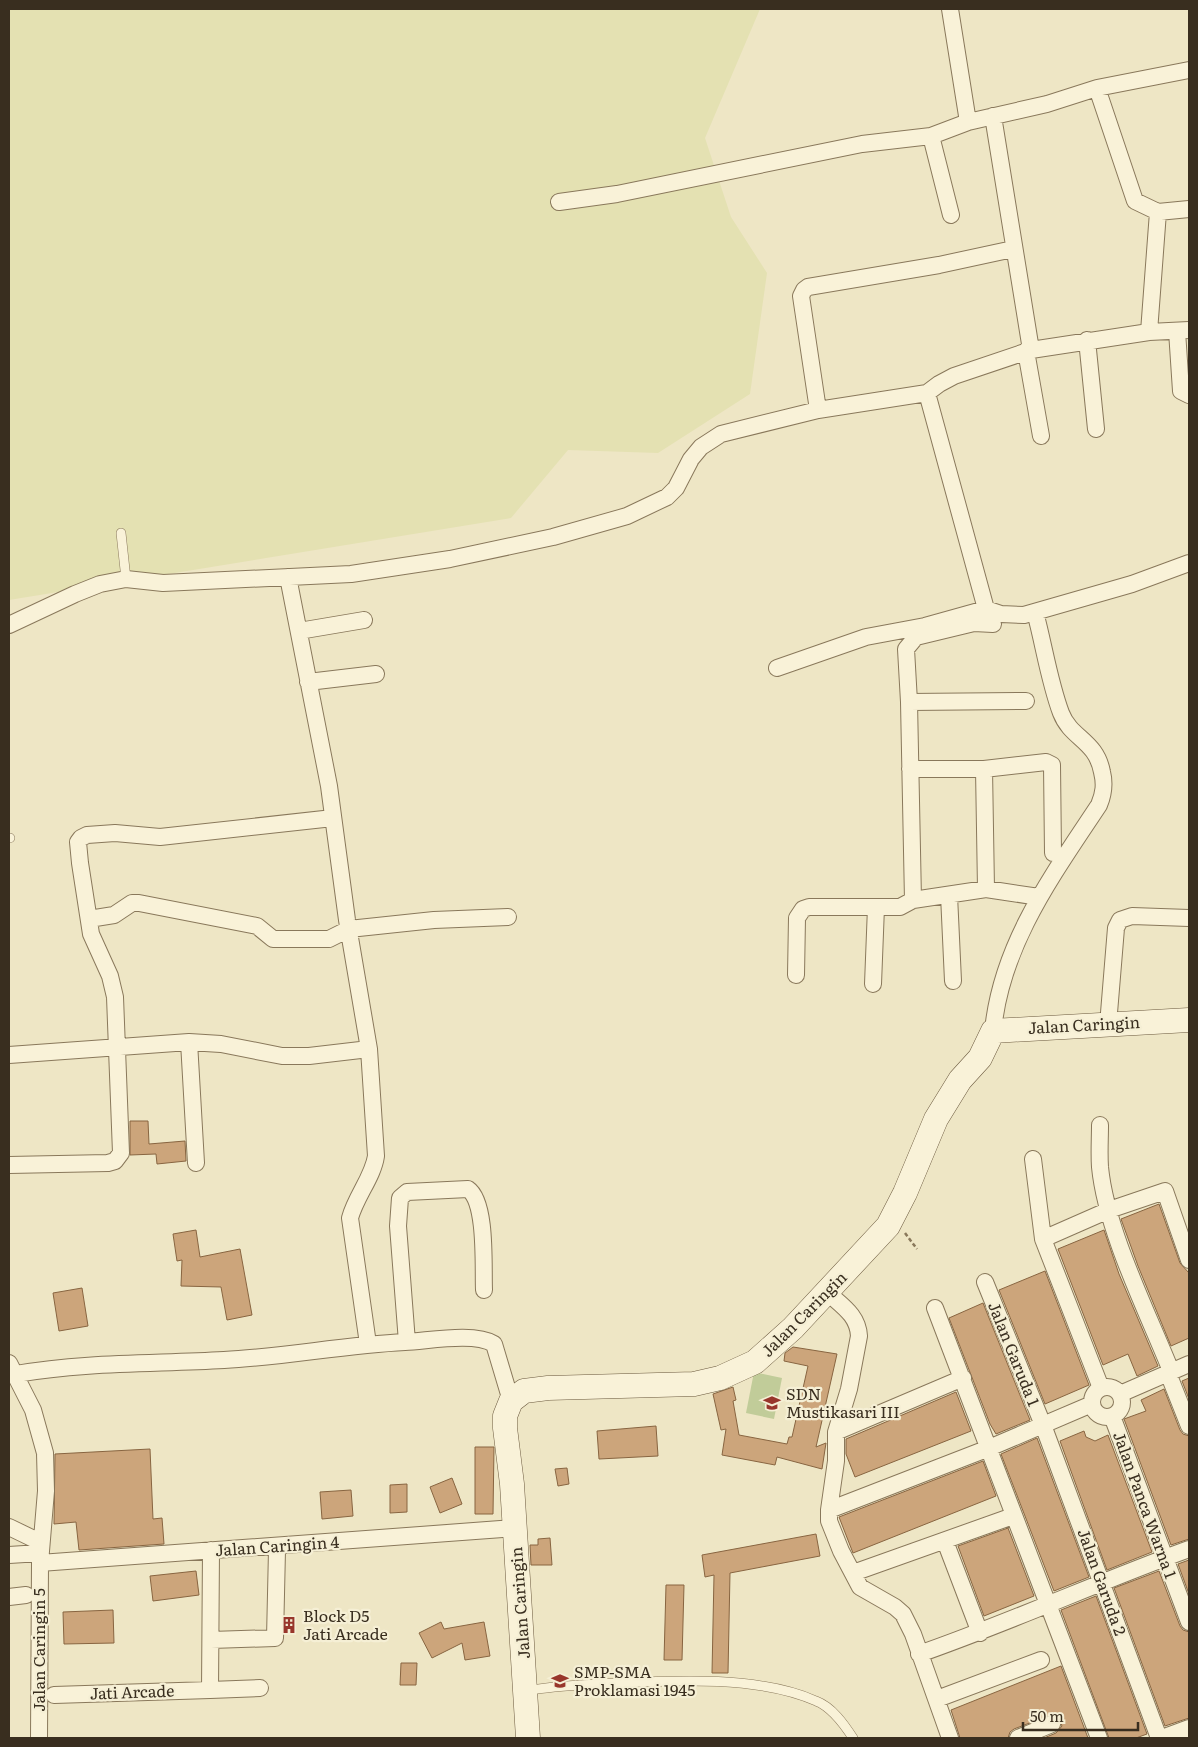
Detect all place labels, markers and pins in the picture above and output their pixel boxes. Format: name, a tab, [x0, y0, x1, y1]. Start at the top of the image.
place label: SDN Mustikasari III	[786, 1381, 900, 1423]
school or university icon: SDN Mustikasari III	[762, 1393, 782, 1413]
place label: Block D5 Jati Arcade	[303, 1603, 388, 1645]
building icon: Block D5 Jati Arcade	[279, 1615, 299, 1635]
place label: SMP-SMA Proklamasi 1945	[574, 1659, 695, 1701]
school or university icon: SMP-SMA Proklamasi 1945	[550, 1671, 570, 1691]

